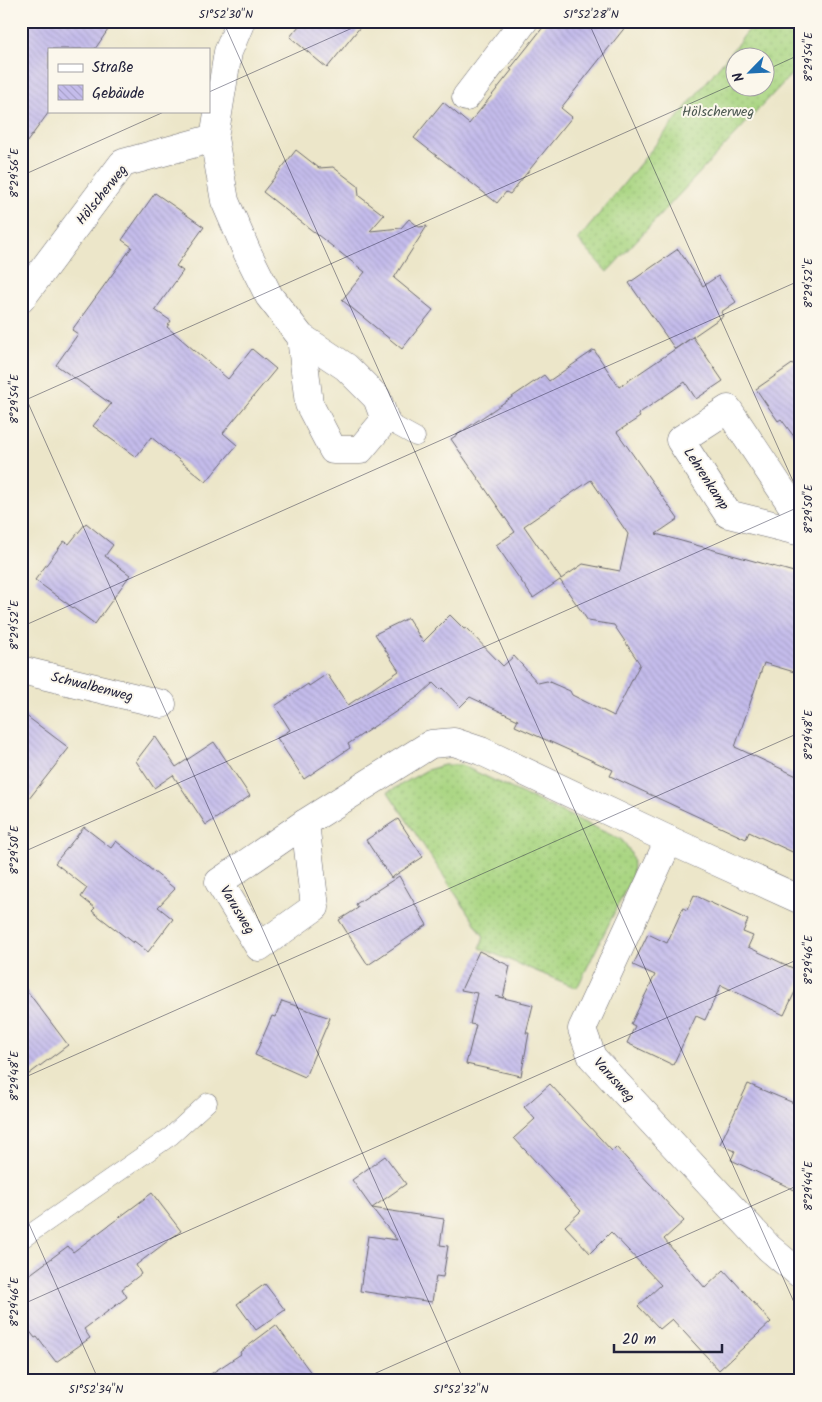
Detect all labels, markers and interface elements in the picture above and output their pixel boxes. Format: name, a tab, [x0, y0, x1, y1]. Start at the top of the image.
text: 51°52'30"N	[199, 5, 253, 24]
text: 51°52'28"N	[563, 5, 619, 24]
text: 8°29'54"E	[799, 31, 818, 82]
legend	[48, 48, 210, 112]
north arrow	[724, 48, 774, 98]
text: Straße	[92, 56, 134, 80]
text: N	[727, 68, 751, 85]
text: Gebäude	[92, 82, 145, 106]
park label: Hölscherweg	[682, 101, 754, 123]
text: 8°29'56"E	[5, 147, 24, 198]
street label: Hölscherweg	[71, 160, 133, 230]
text: 8°29'52"E	[799, 257, 818, 308]
text: 8°29'54"E	[5, 373, 24, 424]
street label: Lehrenkamp	[677, 443, 735, 515]
text: 8°29'50"E	[799, 483, 818, 534]
text: 8°29'52"E	[5, 599, 24, 650]
street label: Schwalbenweg	[49, 666, 135, 708]
text: 8°29'48"E	[799, 709, 818, 760]
text: 8°29'50"E	[5, 824, 24, 875]
street label: Varusweg	[214, 881, 260, 939]
text: 8°29'46"E	[799, 934, 818, 985]
text: 8°29'48"E	[5, 1050, 24, 1101]
street label: Varusweg	[588, 1053, 640, 1107]
text: 8°29'44"E	[799, 1160, 818, 1211]
text: 8°29'46"E	[5, 1276, 24, 1327]
scale bar	[614, 1322, 722, 1354]
text: 20 m	[622, 1328, 656, 1352]
text: 51°52'34"N	[69, 1380, 124, 1399]
text: 51°52'32"N	[433, 1380, 489, 1399]

